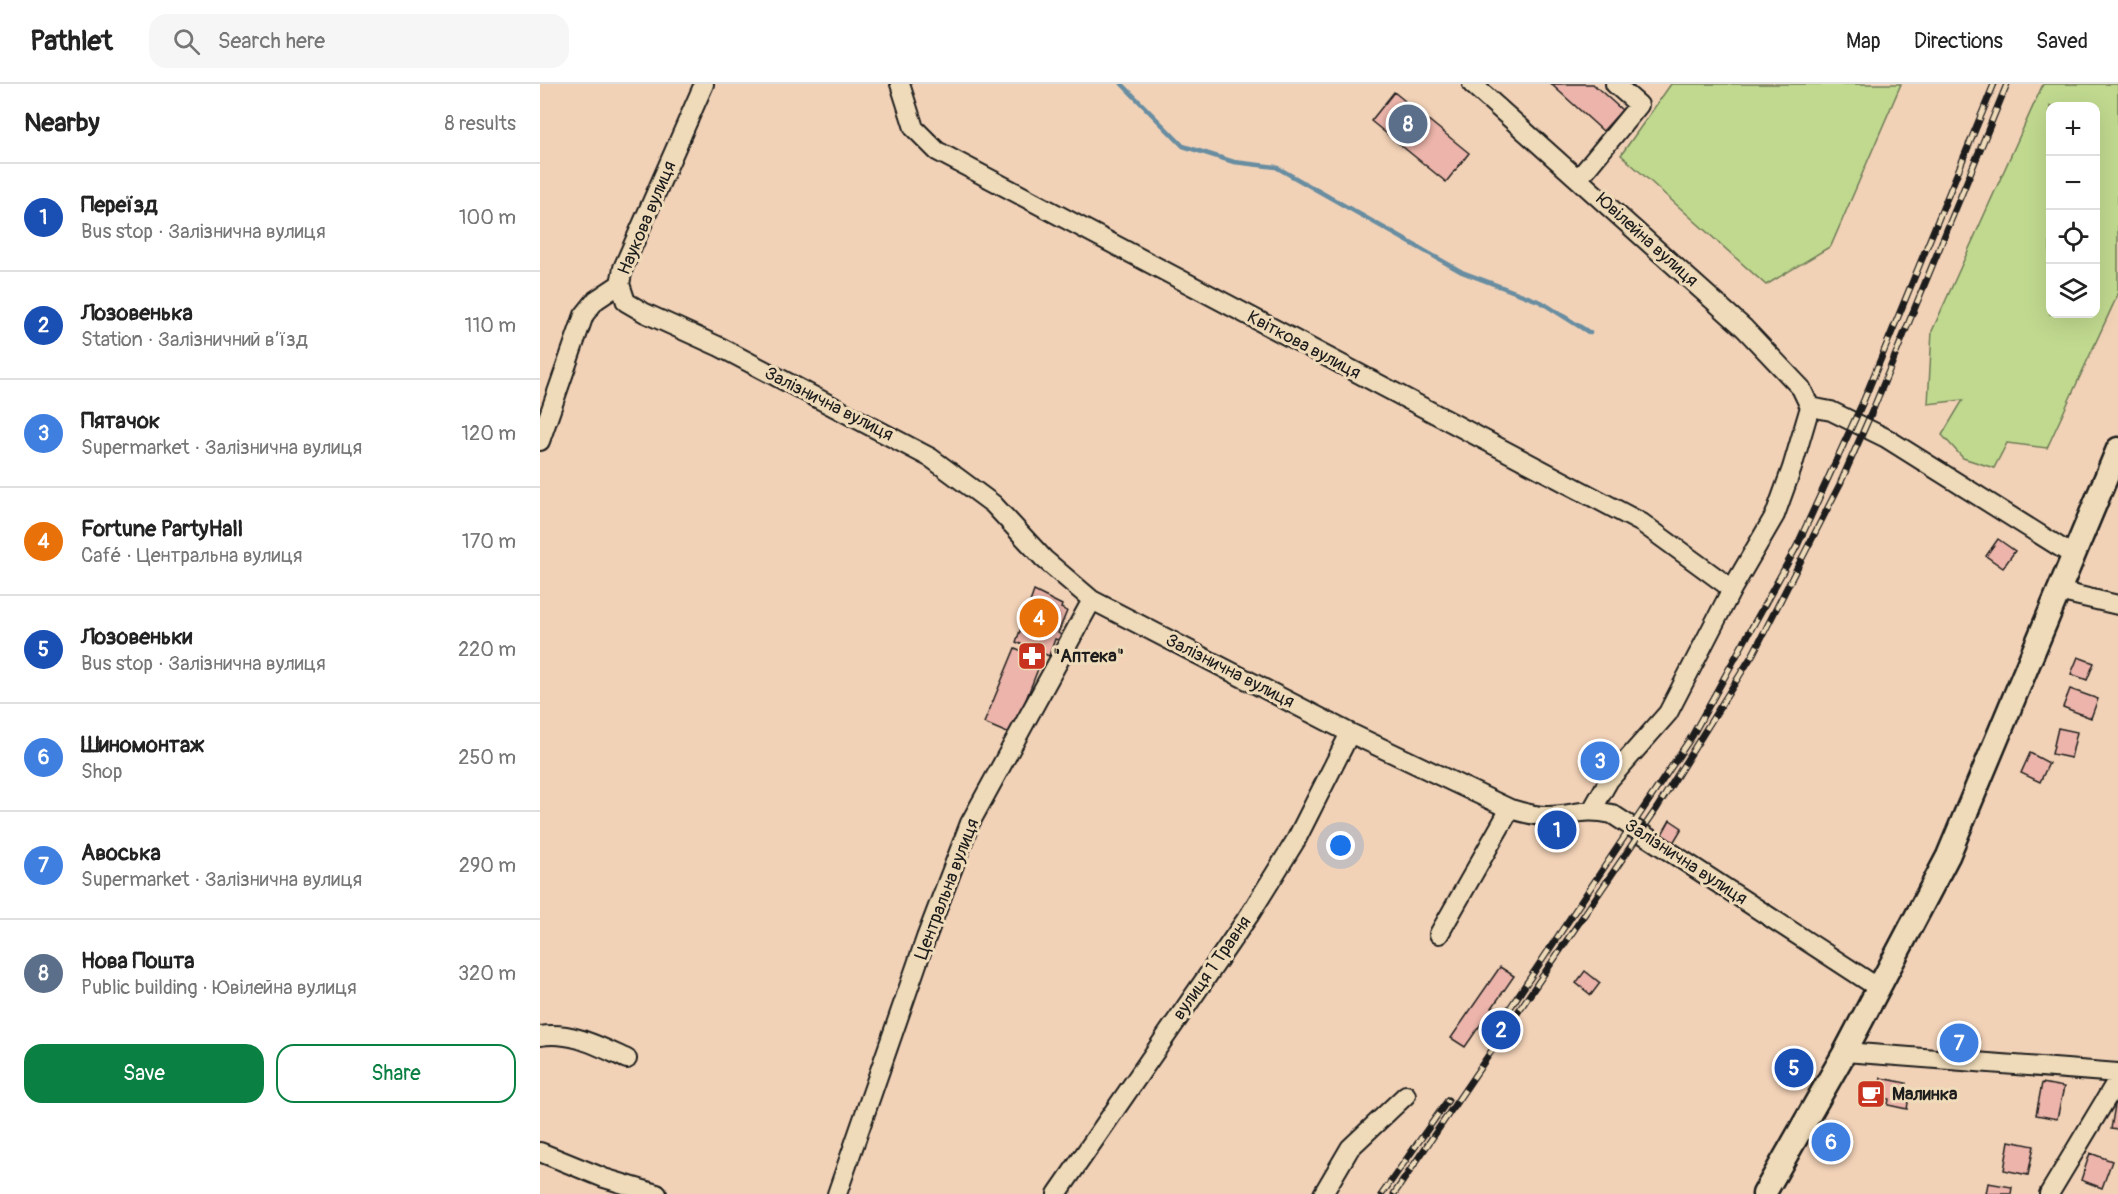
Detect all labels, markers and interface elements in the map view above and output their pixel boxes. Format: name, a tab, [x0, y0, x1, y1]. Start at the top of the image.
search box	[149, 14, 569, 68]
text: Pathlet	[30, 24, 113, 59]
icon: search	[170, 25, 203, 58]
text: Search here	[218, 27, 325, 55]
text: Map	[1846, 28, 1881, 55]
text: Directions	[1914, 28, 2003, 55]
text: Saved	[2036, 28, 2088, 55]
pin: 8	[1388, 102, 1428, 147]
map controls	[2046, 102, 2100, 318]
button: +	[2046, 102, 2100, 156]
text: Nearby	[24, 107, 100, 139]
text: 8 results	[445, 111, 516, 136]
button: −	[2046, 156, 2100, 210]
street label: Наукова вулиця	[613, 158, 681, 278]
street label: Ювілейна вулиця	[1591, 188, 1703, 292]
text: Переїзд	[81, 191, 158, 219]
text: 1	[40, 205, 47, 230]
text: 100 m	[459, 205, 516, 230]
button: locate	[2046, 210, 2100, 264]
text: Bus stop · Залізнична вулиця	[81, 219, 326, 244]
button: layers	[2046, 264, 2100, 318]
text: Лозовенька	[81, 299, 193, 327]
street label: Квіткова вулиця	[1243, 305, 1365, 385]
text: 2	[38, 313, 49, 338]
text: 110 m	[465, 313, 516, 338]
text: Station · Залізничний в’їзд	[81, 327, 308, 352]
street label: Залізнична вулиця	[761, 362, 897, 446]
text: Пятачок	[81, 407, 160, 435]
text: 3	[38, 421, 49, 446]
text: 120 m	[461, 421, 516, 446]
text: Supermarket · Залізнична вулиця	[81, 435, 362, 460]
text: Fortune PartyHall	[81, 515, 243, 543]
text: 4	[38, 529, 49, 554]
text: 170 m	[462, 529, 516, 554]
text: Café · Центральна вулиця	[81, 543, 302, 568]
pin: 4	[1020, 596, 1058, 640]
text: Лозовеньки	[81, 623, 192, 651]
street label: Залізнична вулиця	[1162, 629, 1298, 713]
text: 5	[38, 637, 49, 662]
text: 220 m	[458, 637, 516, 662]
pharmacy icon: "Аптека"	[1016, 640, 1048, 672]
place label: "Аптека"	[1053, 645, 1124, 668]
text: Bus stop · Залізнична вулиця	[81, 651, 326, 676]
text: Шиномонтаж	[81, 731, 204, 759]
pin: 3	[1580, 738, 1620, 784]
text: 6	[38, 745, 49, 770]
text: 250 m	[458, 745, 516, 770]
text: Shop	[81, 759, 122, 784]
pin: 1	[1538, 808, 1576, 852]
street label: Залізнична вулиця	[1620, 814, 1752, 910]
street label: Центральна вулиця	[910, 815, 984, 963]
your location	[1326, 831, 1355, 860]
text: Авоська	[81, 839, 161, 867]
text: 7	[38, 853, 49, 878]
text: 290 m	[459, 853, 516, 878]
text: Supermarket · Залізнична вулиця	[81, 867, 362, 892]
street label: вулиця 1 Травня	[1168, 912, 1256, 1024]
text: Нова Пошта	[81, 947, 194, 975]
text: 8	[38, 961, 49, 986]
text: 320 m	[458, 961, 516, 986]
text: Public building · Ювілейна вулиця	[81, 975, 357, 1000]
pin: 2	[1482, 1008, 1520, 1052]
pin: 7	[1940, 1020, 1978, 1066]
button: Save	[24, 1044, 264, 1103]
button: Share	[276, 1044, 516, 1103]
pin: 5	[1774, 1046, 1814, 1090]
cafe icon: Малинка	[1855, 1078, 1887, 1110]
place label: Малинка	[1892, 1083, 1958, 1106]
pin: 6	[1812, 1120, 1850, 1164]

